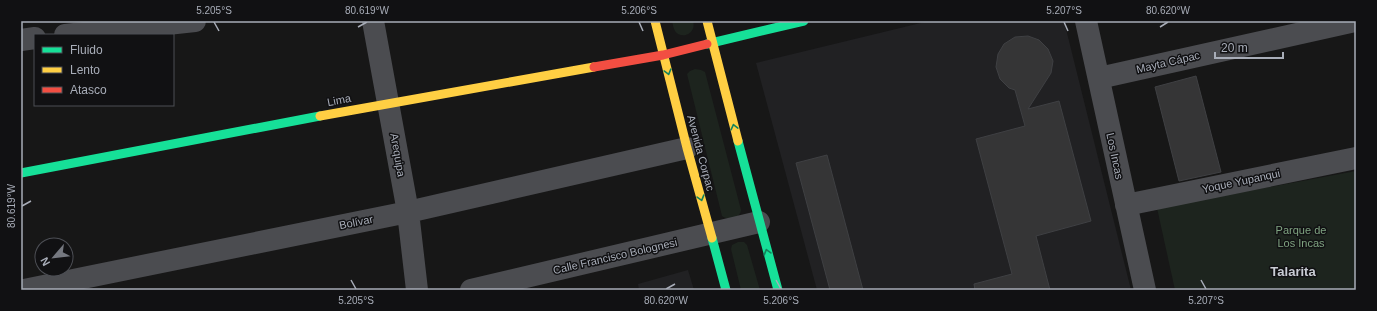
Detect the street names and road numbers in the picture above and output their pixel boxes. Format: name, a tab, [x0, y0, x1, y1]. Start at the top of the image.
street label: Mayta Cápac	[1135, 49, 1201, 75]
street label: Lima	[326, 92, 353, 108]
street label: Avenida Corpac	[685, 114, 717, 193]
street label: Arequipa	[388, 132, 408, 179]
street label: Los Incas	[1104, 132, 1126, 181]
street label: Yoque Yupanqui	[1201, 167, 1281, 195]
street label: Bolívar	[338, 213, 374, 231]
street label: Calle Francisco Bolognesi	[552, 236, 678, 276]

